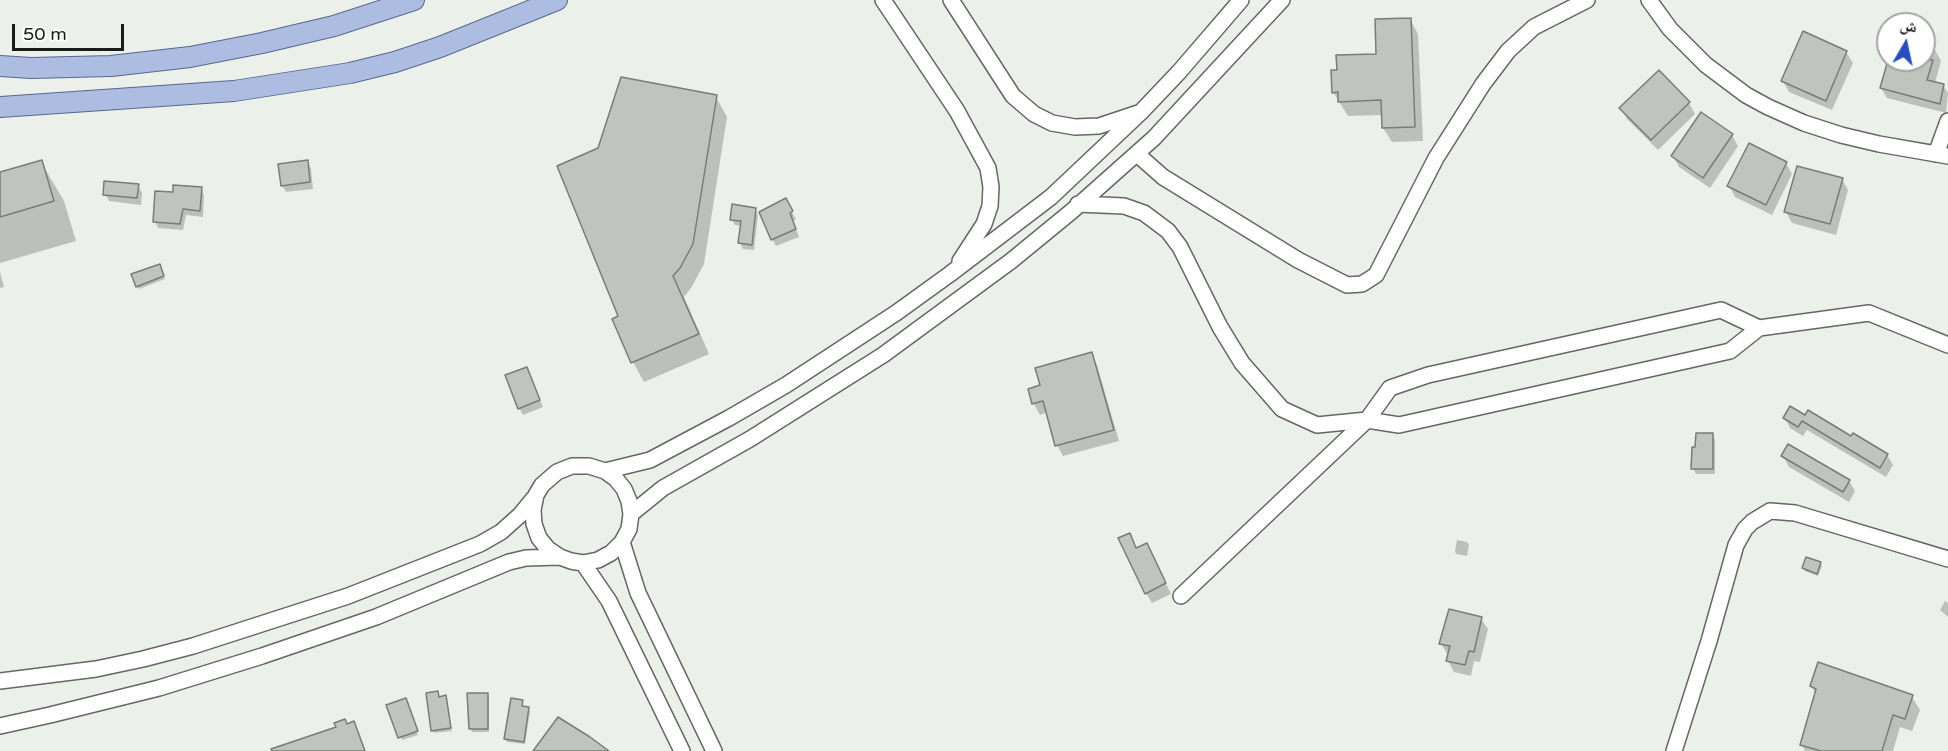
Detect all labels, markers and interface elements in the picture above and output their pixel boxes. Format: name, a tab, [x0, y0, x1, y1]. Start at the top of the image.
scale bar	[15, 12, 128, 50]
north arrow	[1876, 12, 1936, 72]
text: ش	[1899, 15, 1918, 37]
text: 50 m	[23, 23, 67, 45]

